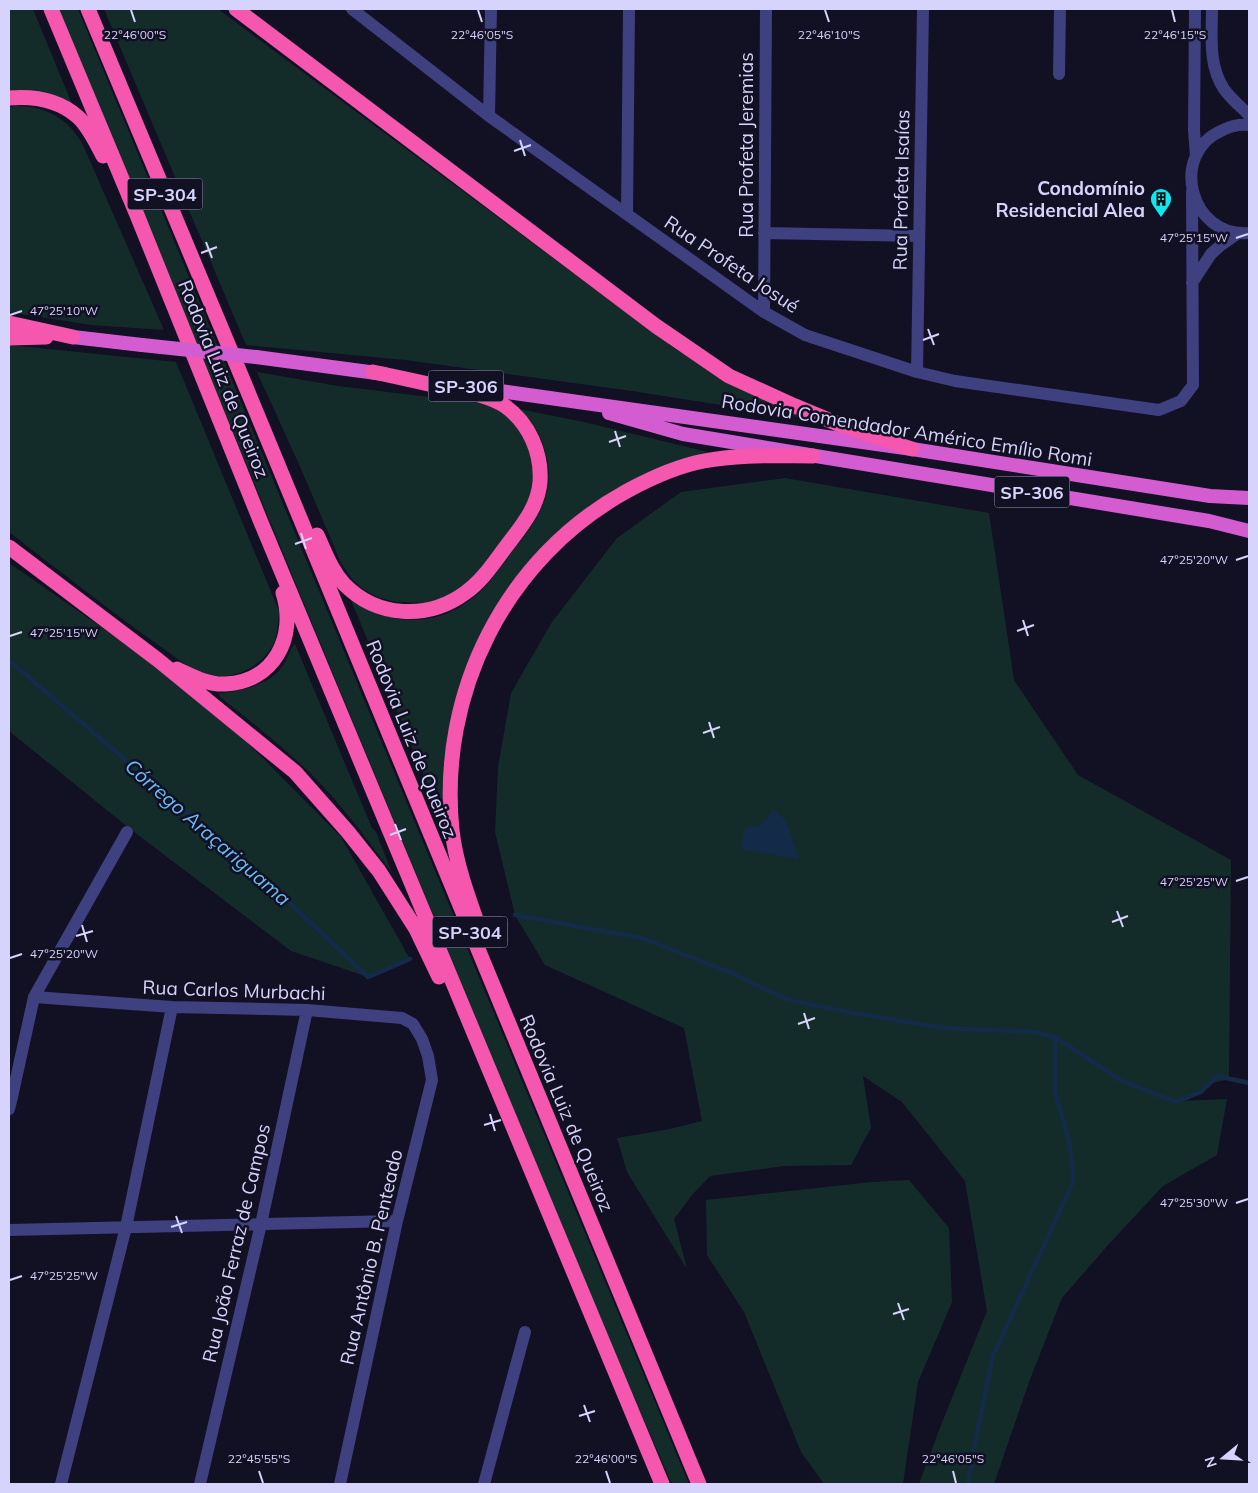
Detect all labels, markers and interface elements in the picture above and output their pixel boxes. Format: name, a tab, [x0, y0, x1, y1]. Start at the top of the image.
text: 22°46'00"S	[104, 27, 166, 42]
text: 22°46'05"S	[451, 27, 513, 42]
text: 22°46'10"S	[798, 27, 860, 42]
text: 22°46'15"S	[1144, 27, 1206, 42]
street label: Rua Profeta Jeremias	[734, 52, 758, 238]
street label: Rua Profeta Isaías	[888, 109, 914, 271]
place label: Condomínio Residencial Alea	[995, 176, 1145, 222]
road number: SP-304	[128, 178, 202, 210]
building icon: Condomínio Residencial Alea	[1149, 187, 1173, 218]
street label: Rua Profeta Josué	[660, 210, 804, 318]
text: 47°25'15"W	[1160, 230, 1228, 245]
street label: Rodovia Luiz de Queiroz	[173, 276, 275, 482]
text: 47°25'10"W	[30, 303, 98, 318]
road number: SP-306	[428, 371, 504, 402]
street label: Rodovia Comendador Américo Emílio Romi	[720, 389, 1094, 471]
road number: SP-306	[994, 477, 1070, 508]
text: 47°25'20"W	[1160, 552, 1228, 567]
text: 47°25'15"W	[30, 625, 98, 640]
street label: Rodovia Luiz de Queiroz	[361, 636, 463, 842]
water label: Córrego Araçariguama	[120, 753, 296, 911]
text: 47°25'25"W	[1160, 874, 1228, 889]
road number: SP-304	[432, 916, 508, 948]
text: 47°25'20"W	[30, 946, 98, 961]
street label: Rua Carlos Murbachi	[142, 975, 326, 1005]
street label: Rodovia Luiz de Queiroz	[515, 1011, 619, 1215]
street label: Rua João Ferraz de Campos	[197, 1121, 275, 1365]
street label: Rua Antônio B. Penteado	[335, 1147, 407, 1367]
text: 47°25'30"W	[1160, 1195, 1228, 1210]
text: 47°25'25"W	[30, 1268, 98, 1283]
north arrow	[1198, 1433, 1248, 1483]
text: 22°45'55"S	[228, 1451, 290, 1466]
text: 22°46'00"S	[575, 1451, 637, 1466]
text: 22°46'05"S	[922, 1451, 984, 1466]
text: N	[1200, 1454, 1221, 1470]

